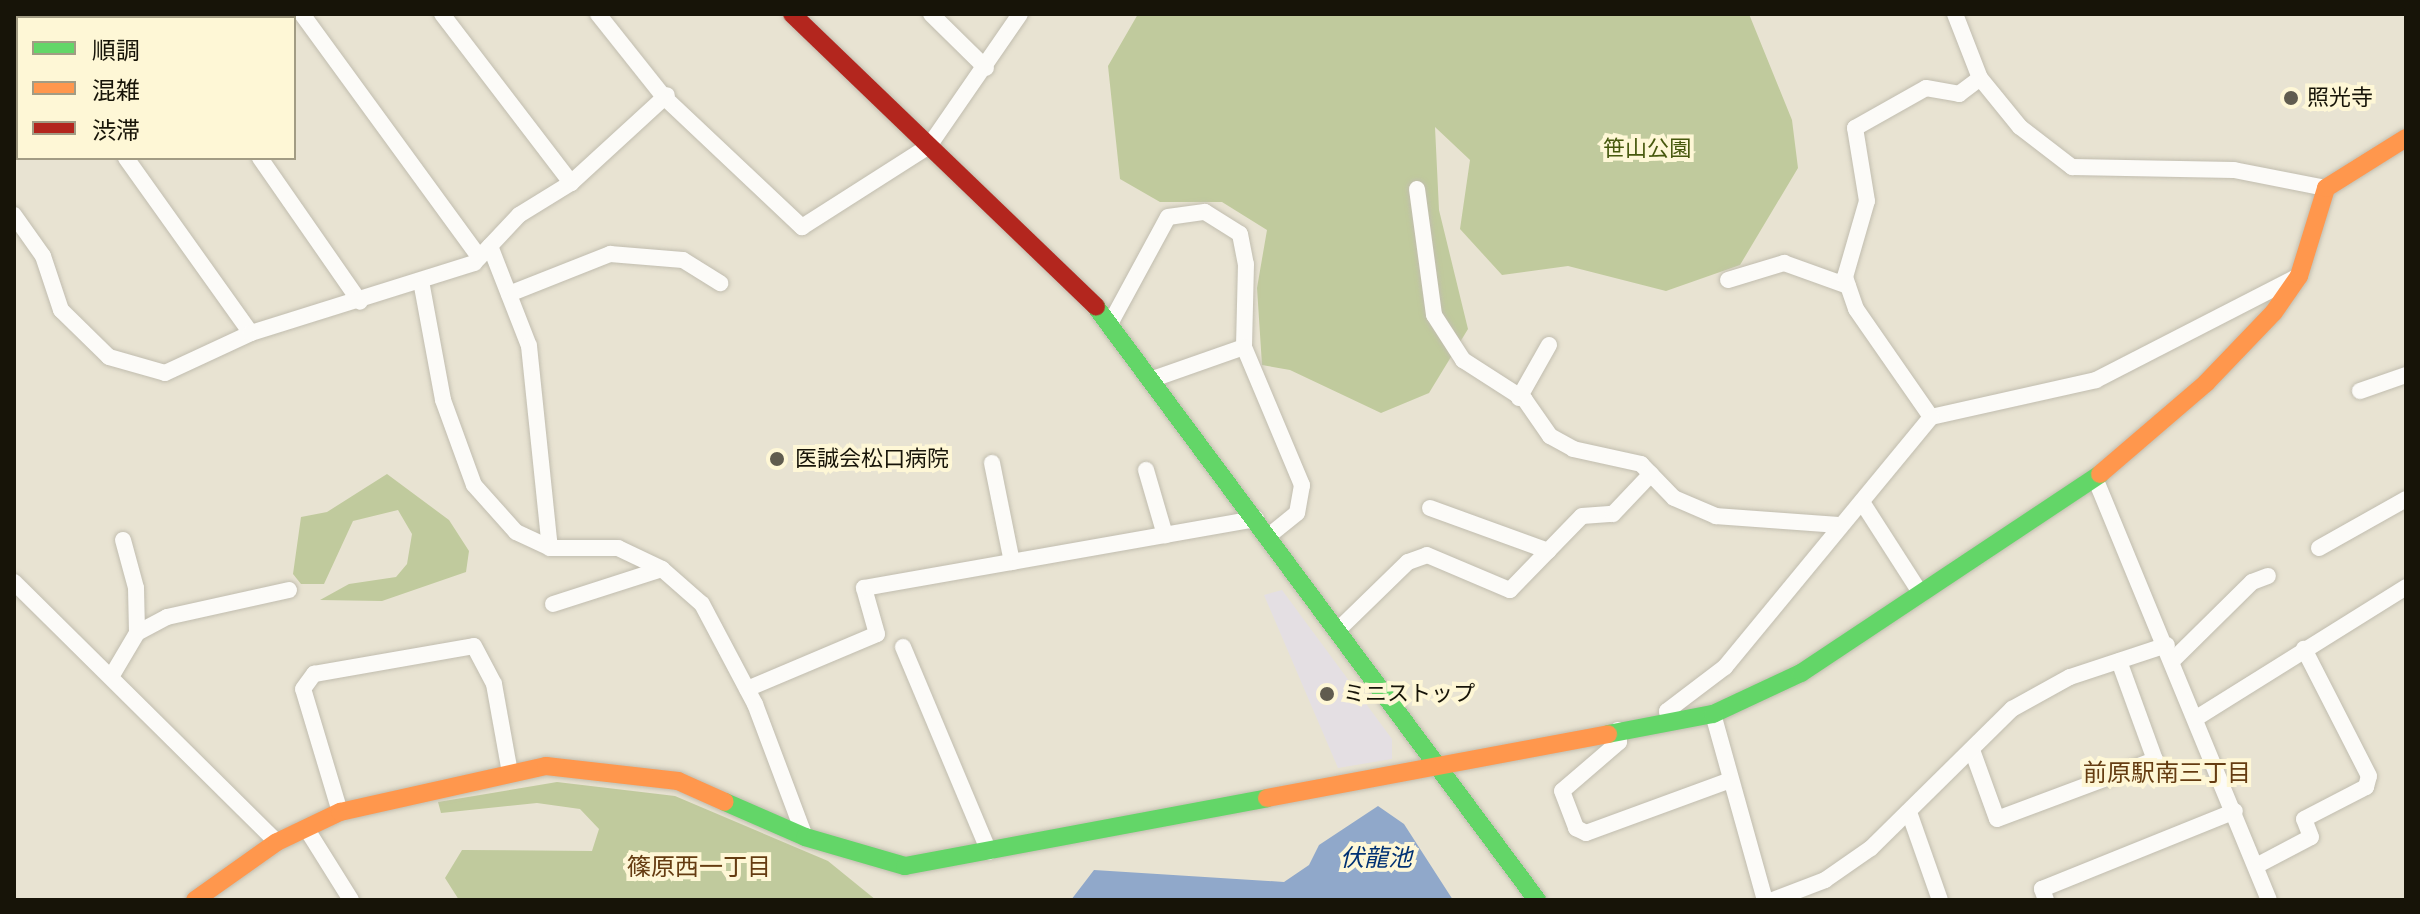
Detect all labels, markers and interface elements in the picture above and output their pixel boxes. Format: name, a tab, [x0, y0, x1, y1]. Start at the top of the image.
legend	[16, 16, 296, 160]
text: 順調	[92, 37, 140, 65]
text: 混雑	[92, 77, 140, 105]
place label: 照光寺	[2307, 85, 2373, 111]
marker: 照光寺	[2282, 89, 2300, 107]
text: 渋滞	[92, 117, 140, 145]
park label: 笹山公園	[1603, 136, 1691, 162]
place label: 医誠会松口病院	[795, 446, 949, 472]
marker: 医誠会松口病院	[766, 448, 788, 470]
place label: ミニストップ	[1343, 681, 1475, 707]
marker: ミニストップ	[1318, 685, 1336, 703]
district label: 前原駅南三丁目	[2083, 760, 2251, 788]
water label: 伏龍池	[1340, 845, 1412, 873]
district label: 篠原西一丁目	[627, 854, 771, 882]

